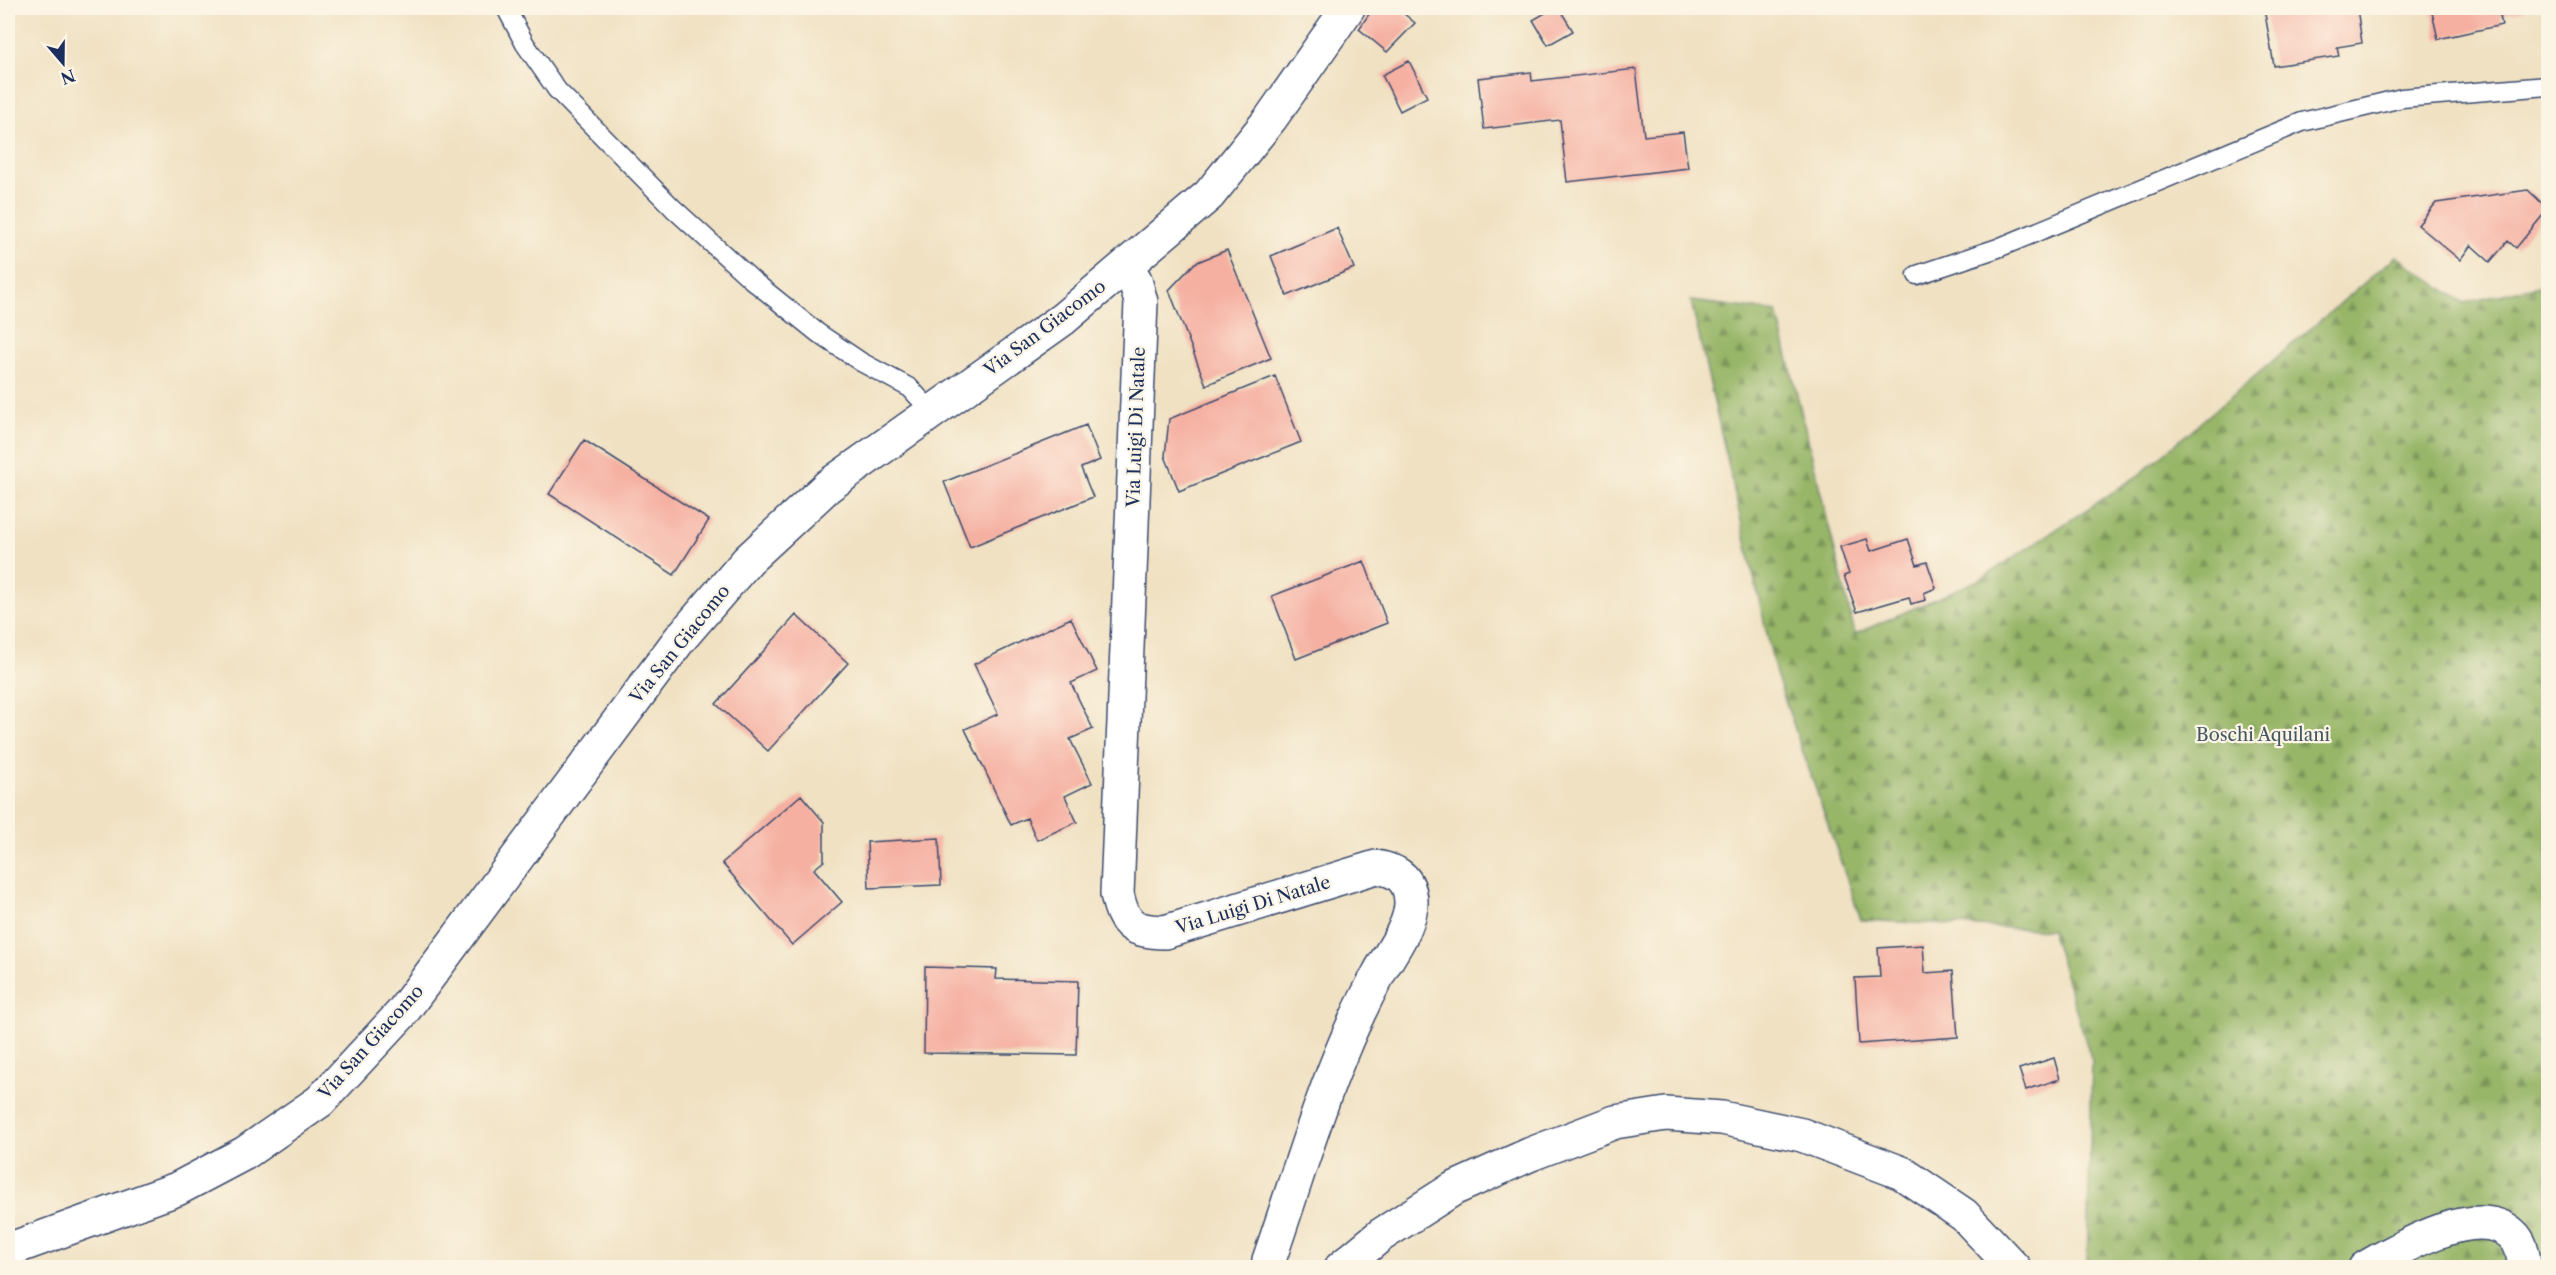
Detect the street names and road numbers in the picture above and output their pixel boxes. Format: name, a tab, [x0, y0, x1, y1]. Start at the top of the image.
street label: Via San Giacomo	[979, 275, 1110, 381]
street label: Via Luigi Di Natale	[1122, 346, 1150, 509]
street label: Via San Giacomo	[625, 580, 735, 709]
street label: Via Luigi Di Natale	[1172, 871, 1333, 939]
street label: Via San Giacomo	[313, 980, 428, 1105]

